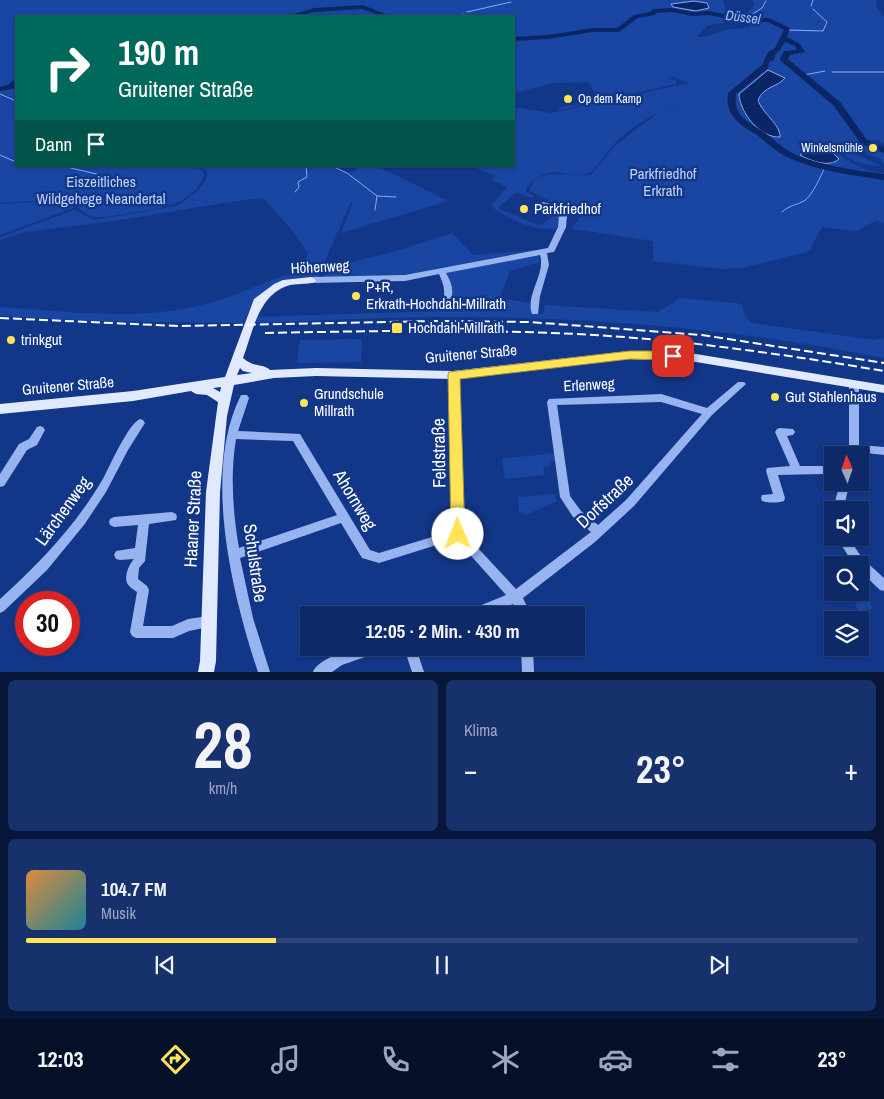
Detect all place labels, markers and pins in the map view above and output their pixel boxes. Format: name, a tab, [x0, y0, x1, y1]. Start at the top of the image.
place label: Op dem Kamp	[578, 91, 641, 107]
marker: Op dem Kamp	[562, 93, 574, 105]
place label: Winkelsmühle	[801, 140, 863, 156]
marker: Winkelsmühle	[867, 142, 879, 154]
place label: Parkfriedhof	[534, 198, 602, 219]
marker: Parkfriedhof	[518, 203, 530, 215]
place label: P+R, Erkrath-Hochdahl-Millrath	[366, 276, 506, 314]
marker: P+R, Erkrath-Hochdahl-Millrath	[350, 290, 362, 302]
place label: Hochdahl-Millrath	[408, 317, 504, 338]
marker: Hochdahl-Millrath	[390, 321, 404, 335]
place label: trinkgut	[21, 329, 63, 350]
marker: trinkgut	[5, 334, 17, 346]
pin	[652, 335, 694, 377]
place label: Grundschule Millrath	[314, 383, 384, 421]
place label: Gut Stahlenhaus	[785, 386, 877, 407]
marker: Gut Stahlenhaus	[769, 391, 781, 403]
marker: Grundschule Millrath	[298, 397, 310, 409]

